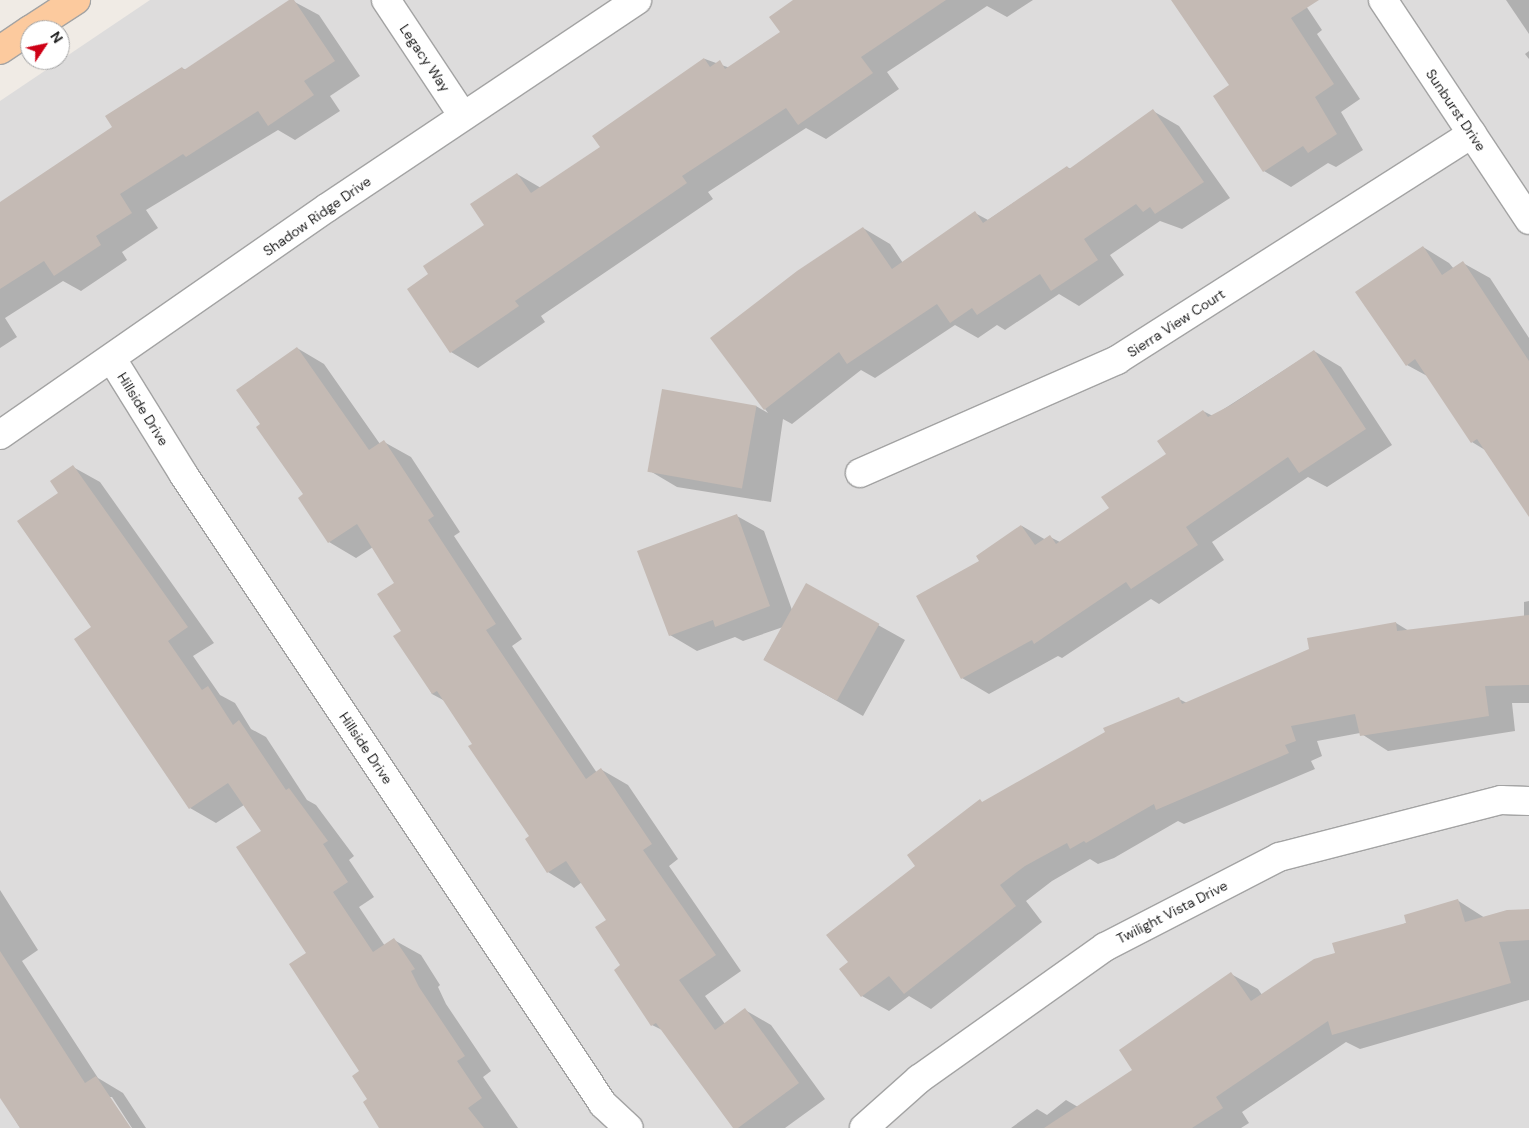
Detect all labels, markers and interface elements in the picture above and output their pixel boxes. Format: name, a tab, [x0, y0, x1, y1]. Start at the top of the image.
north arrow	[20, 20, 70, 70]
street label: Legacy Way	[396, 21, 454, 95]
text: N	[46, 28, 67, 46]
street label: Sunburst Drive	[1422, 66, 1490, 154]
street label: Shadow Ridge Drive	[260, 172, 374, 260]
street label: Sierra View Court	[1124, 285, 1228, 361]
street label: Hillside Drive	[114, 369, 172, 449]
street label: Hillside Drive	[336, 709, 396, 787]
street label: Twilight Vista Drive	[1114, 877, 1230, 947]

